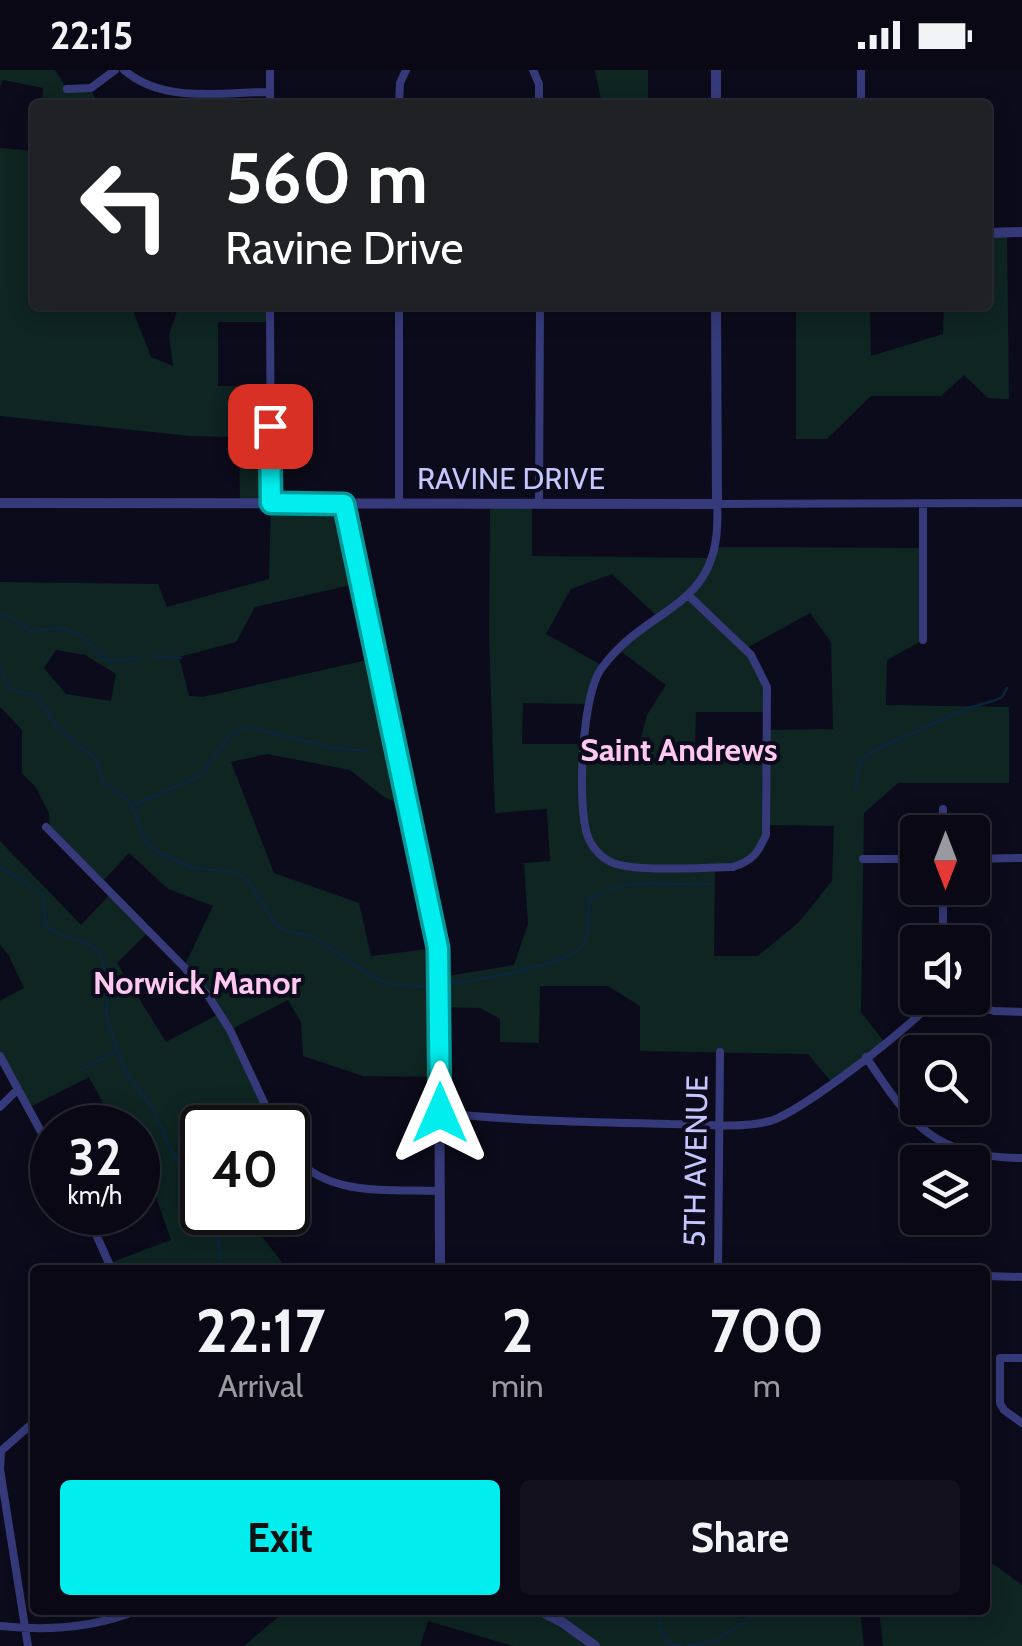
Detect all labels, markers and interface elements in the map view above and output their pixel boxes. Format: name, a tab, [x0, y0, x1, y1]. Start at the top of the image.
text: 22:15	[50, 12, 133, 59]
text: 560 m	[225, 135, 428, 221]
icon: left	[60, 140, 190, 270]
text: Ravine Drive	[225, 221, 464, 275]
pin	[228, 384, 313, 469]
icon: arrive	[243, 399, 298, 454]
street label: RAVINE DRIVE	[417, 460, 605, 497]
district label: Saint Andrews	[580, 730, 778, 769]
north arrow	[900, 815, 990, 905]
map controls	[900, 815, 990, 1235]
button: sound	[900, 925, 990, 1015]
district label: Norwick Manor	[93, 963, 301, 1002]
button: search	[900, 1035, 990, 1125]
position arrow	[388, 1061, 492, 1165]
street label: 5TH AVENUE	[676, 1075, 715, 1247]
speed limit sign: 40	[180, 1105, 310, 1235]
text: 32	[68, 1127, 122, 1188]
button: layers	[900, 1145, 990, 1235]
text: km/h	[68, 1180, 122, 1210]
text: 22:17	[196, 1294, 325, 1367]
text: 2	[501, 1294, 533, 1367]
text: 700	[709, 1294, 824, 1367]
text: Arrival	[218, 1366, 303, 1405]
text: min	[491, 1366, 544, 1405]
text: m	[753, 1366, 781, 1405]
button: Exit	[60, 1480, 500, 1595]
button: Share	[520, 1480, 960, 1595]

